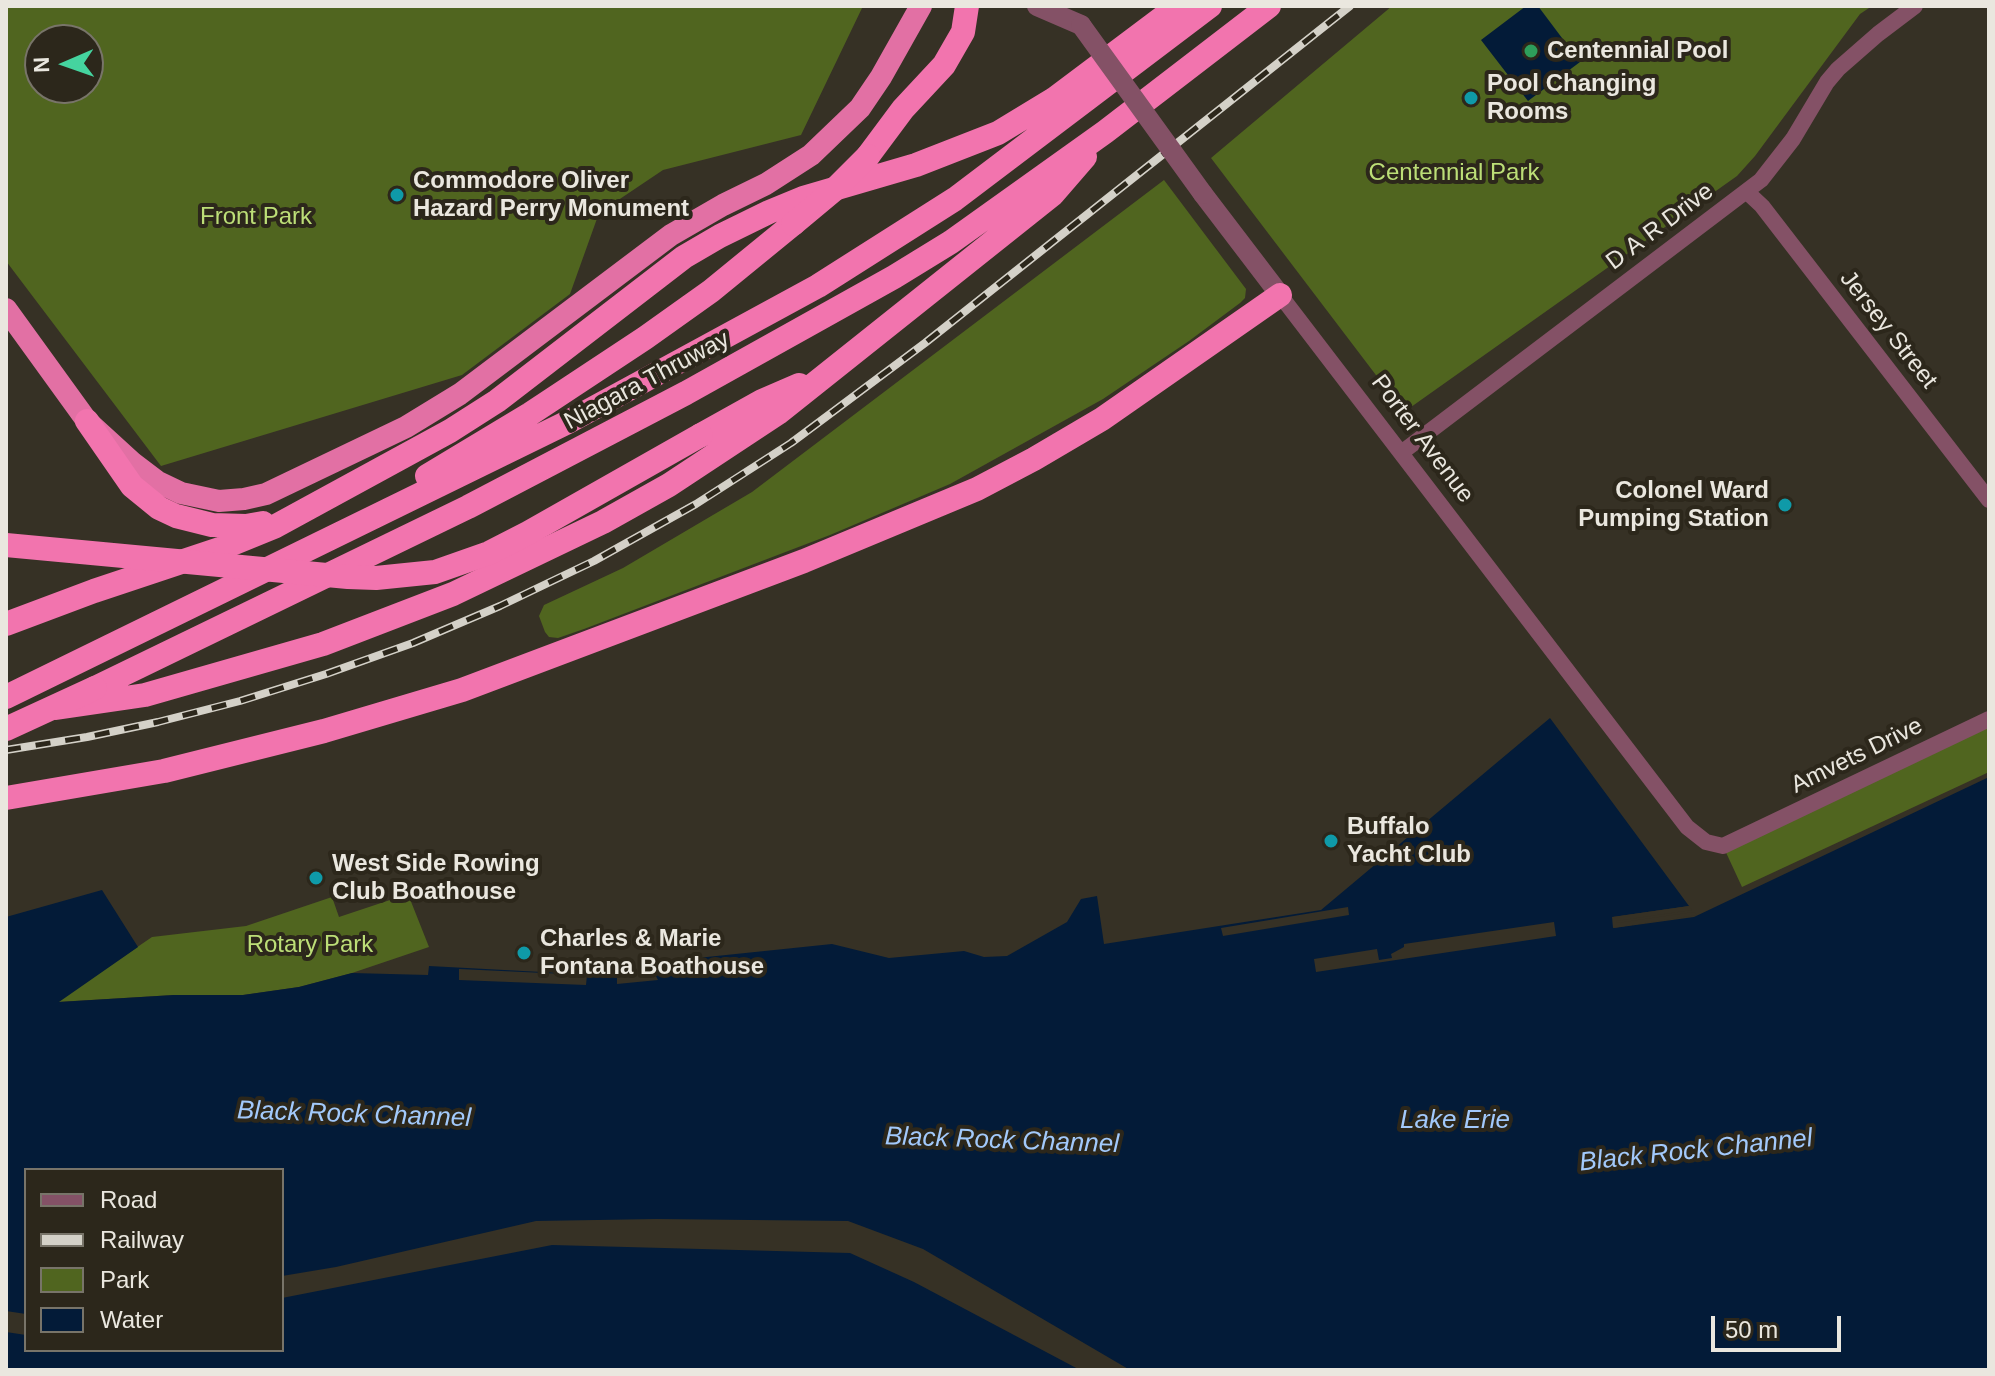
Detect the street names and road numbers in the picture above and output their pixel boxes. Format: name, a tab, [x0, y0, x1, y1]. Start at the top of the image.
street label: D A R Drive	[1601, 177, 1719, 277]
street label: Jersey Street	[1833, 265, 1943, 395]
street label: Niagara Thruway	[560, 325, 734, 437]
street label: Porter Avenue	[1364, 369, 1480, 509]
street label: Amvets Drive	[1787, 712, 1927, 800]

